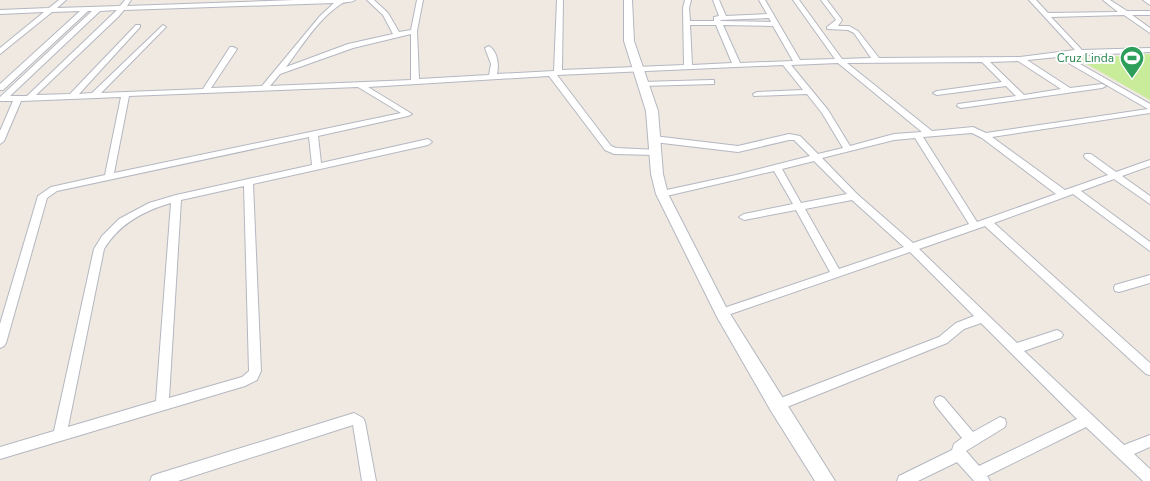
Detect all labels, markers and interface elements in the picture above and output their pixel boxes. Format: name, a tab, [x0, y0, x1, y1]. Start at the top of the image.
sports icon: Cruz Linda	[1119, 45, 1145, 79]
place label: Cruz Linda	[1057, 50, 1114, 66]

